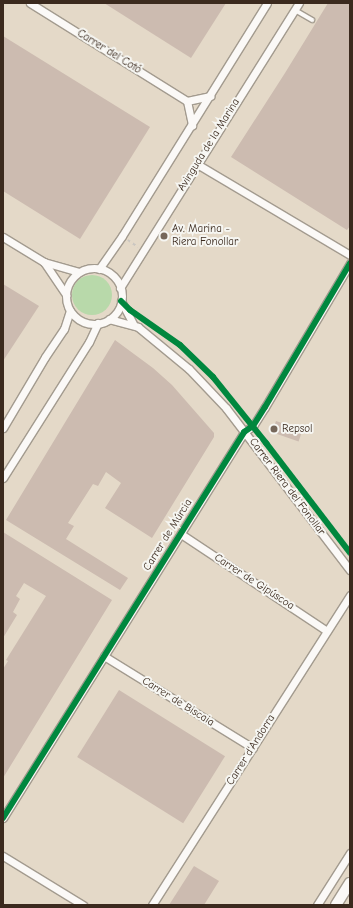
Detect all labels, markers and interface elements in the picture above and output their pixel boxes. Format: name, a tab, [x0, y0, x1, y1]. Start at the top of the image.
street label: Carrer del Cotó	[75, 27, 143, 77]
street label: Avinguda de la Marina	[175, 96, 243, 194]
place label: Av. Marina - Riera Fonollar	[172, 223, 238, 249]
marker: Av. Marina - Riera Fonollar	[159, 231, 169, 241]
place label: Repsol	[282, 422, 312, 436]
marker: Repsol	[269, 424, 279, 434]
street label: Carrer Riera del Fonollar	[246, 436, 328, 538]
street label: Carrer de Múrcia	[141, 497, 195, 573]
street label: Carrer de Gipúscoa	[212, 551, 296, 613]
street label: Carrer de Biscaia	[140, 675, 216, 729]
street label: Carrer d'Andorra	[224, 712, 278, 788]

